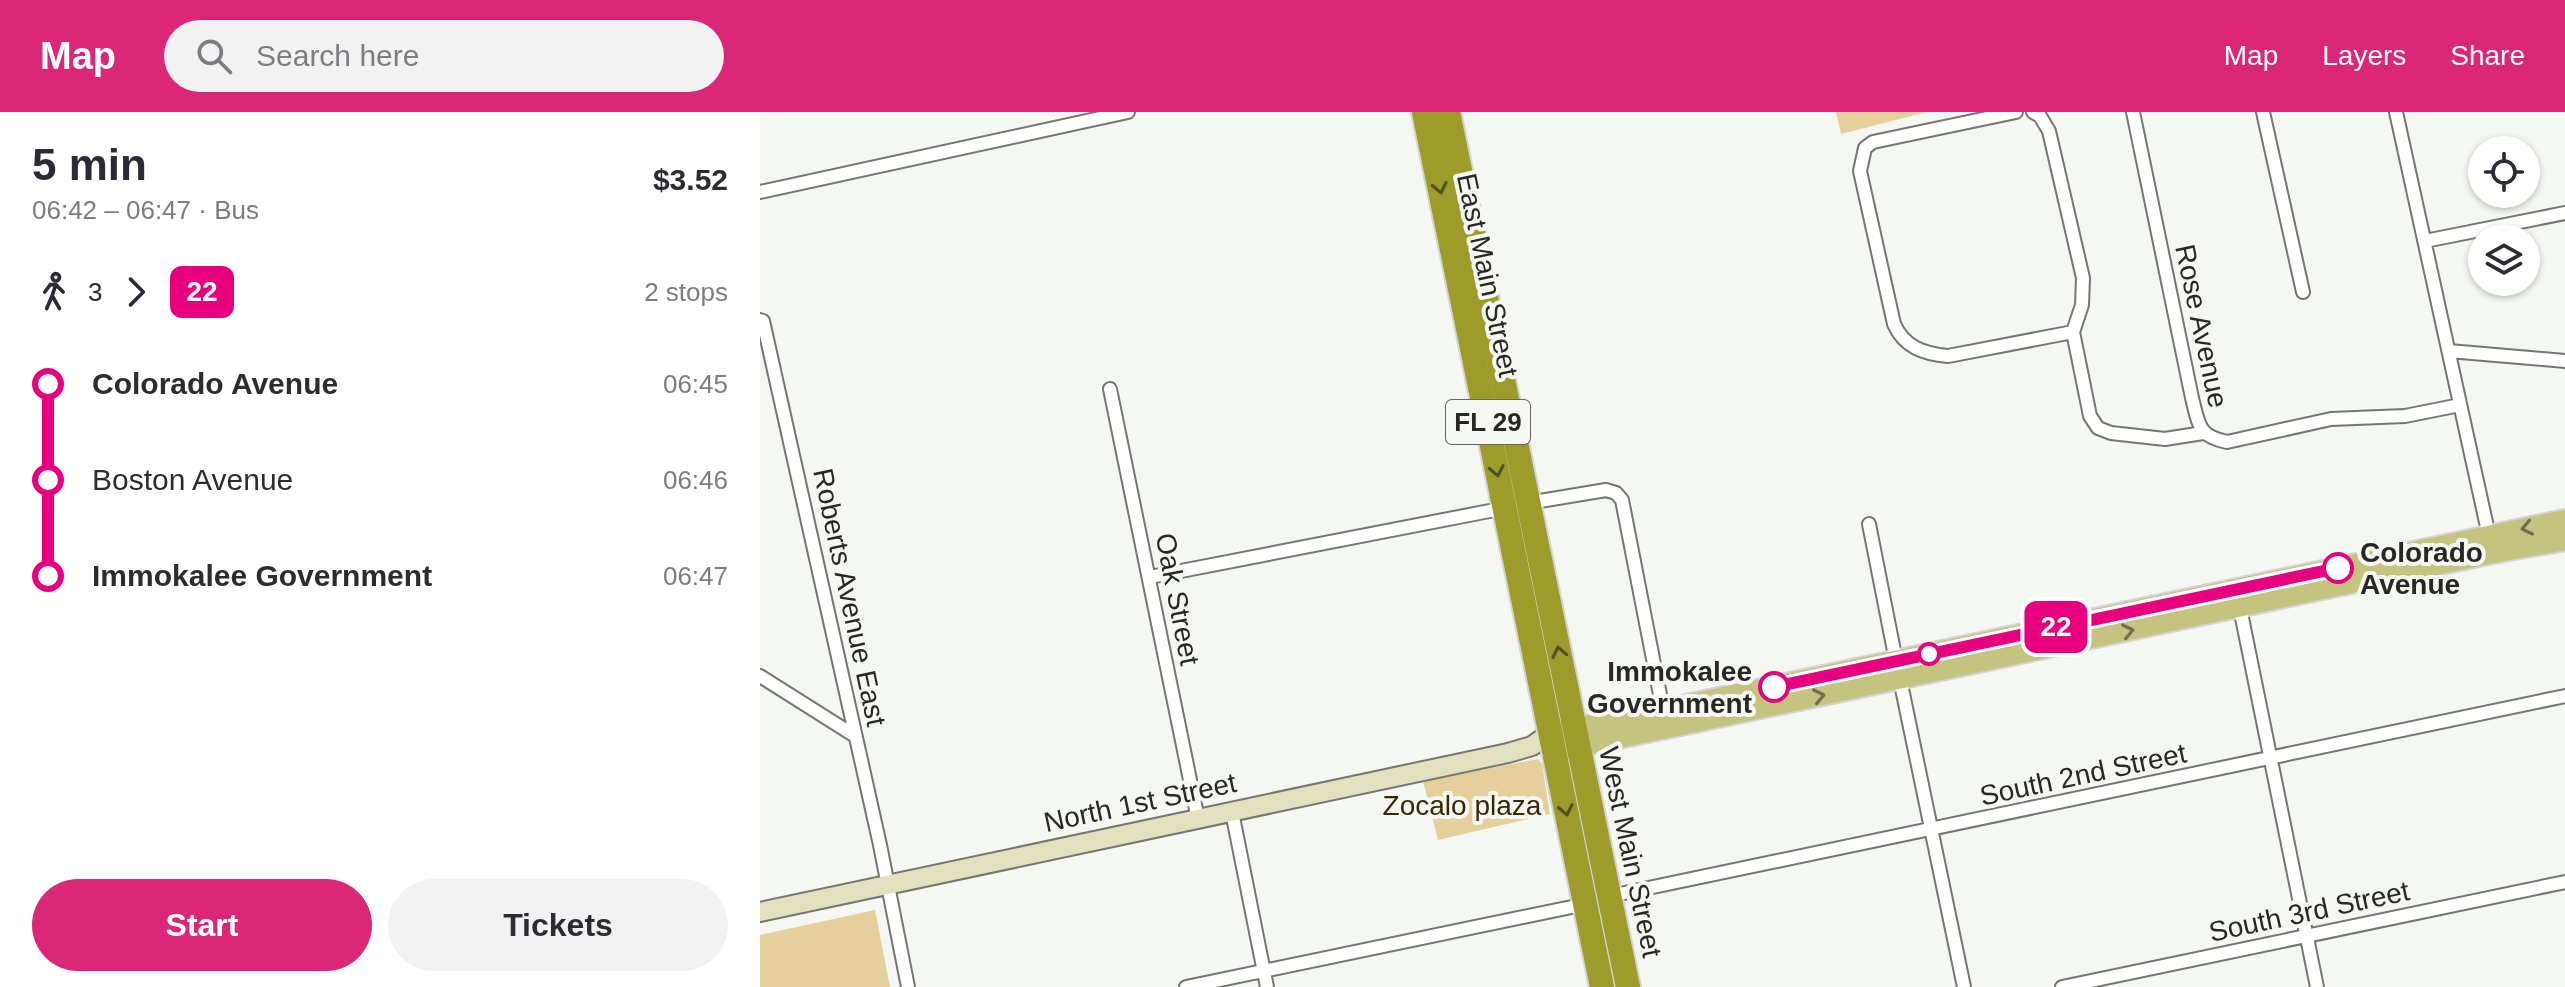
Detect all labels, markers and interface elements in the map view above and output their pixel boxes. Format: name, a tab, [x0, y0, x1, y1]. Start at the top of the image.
search box	[164, 20, 724, 92]
icon: search	[192, 34, 236, 78]
text: Map	[40, 35, 116, 77]
text: Search here	[256, 39, 419, 72]
text: Map	[2224, 40, 2278, 71]
text: Layers	[2322, 40, 2406, 71]
text: Share	[2450, 40, 2525, 71]
map controls	[2468, 136, 2540, 296]
button: locate	[2468, 136, 2540, 208]
text: 5 min	[32, 140, 147, 189]
text: $3.52	[653, 163, 728, 196]
street label: East Main Street	[1451, 171, 1524, 380]
one-way arrow	[1431, 181, 1448, 195]
text: 06:42 – 06:47 · Bus	[32, 195, 259, 225]
button: layers	[2468, 224, 2540, 296]
street label: Rose Avenue	[2169, 242, 2234, 411]
icon: walk	[32, 270, 76, 314]
icon: forward	[114, 270, 158, 314]
text: 22	[186, 276, 218, 307]
text: 3	[88, 277, 102, 307]
text: 2 stops	[644, 277, 728, 307]
text: Colorado Avenue	[92, 367, 338, 400]
text: 06:45	[663, 369, 728, 399]
road number: FL 29	[1446, 400, 1530, 444]
text: Boston Avenue	[92, 463, 293, 496]
one-way arrow	[1488, 464, 1505, 477]
text: 06:46	[663, 465, 728, 495]
street label: Roberts Avenue East	[807, 465, 892, 729]
one-way arrow	[2521, 519, 2535, 536]
street label: Oak Street	[1150, 530, 1206, 668]
place label: Colorado Avenue	[2360, 537, 2483, 600]
marker: Colorado Avenue	[2323, 553, 2353, 583]
text: Immokalee Government	[92, 559, 432, 592]
text: 06:47	[663, 561, 728, 591]
line badge: 22	[2020, 601, 2092, 653]
text: 22	[2040, 611, 2072, 642]
one-way arrow	[2121, 623, 2135, 640]
unlabelled marker	[1918, 643, 1940, 665]
one-way arrow	[1551, 645, 1568, 659]
place label: Immokalee Government	[1587, 656, 1752, 719]
marker: Immokalee Government	[1759, 672, 1789, 702]
one-way arrow	[1812, 688, 1825, 705]
street label: South 2nd Street	[1977, 737, 2189, 811]
street label: West Main Street	[1593, 744, 1668, 960]
street label: North 1st Street	[1041, 767, 1239, 838]
park label: Zocalo plaza	[1383, 790, 1542, 821]
one-way arrow	[1557, 802, 1574, 816]
street label: South 3rd Street	[2206, 875, 2412, 948]
button: Start	[32, 879, 372, 971]
button: Tickets	[388, 879, 728, 971]

